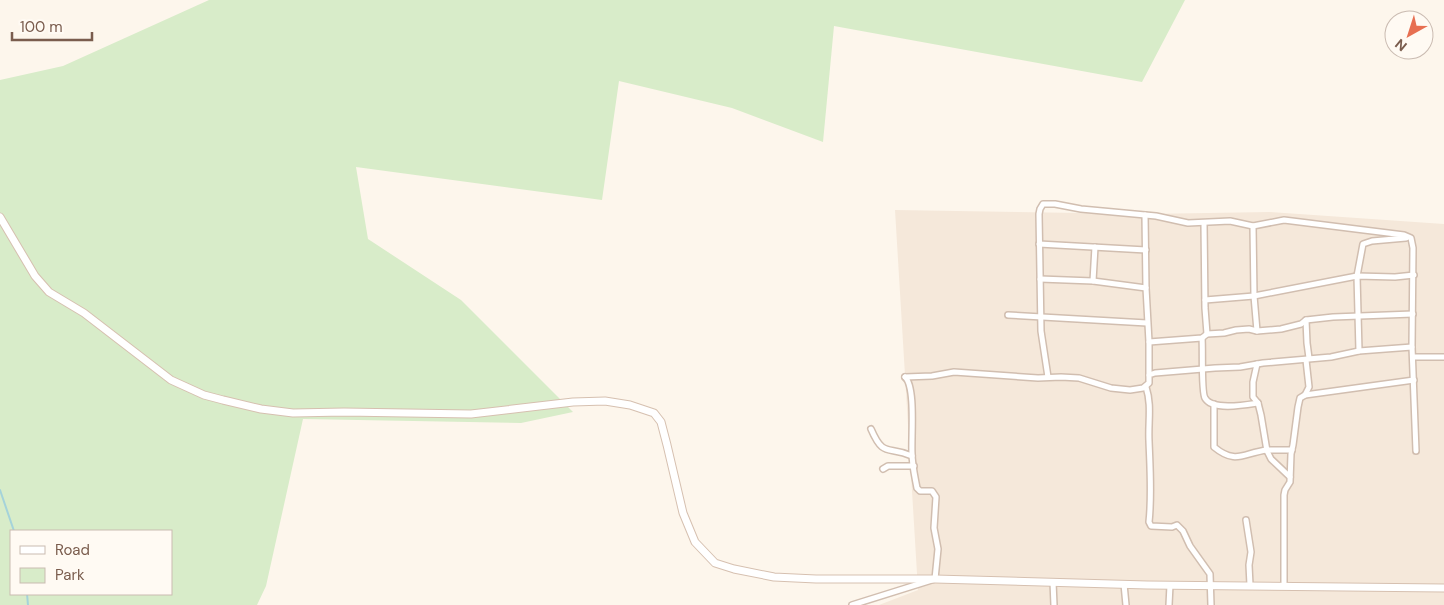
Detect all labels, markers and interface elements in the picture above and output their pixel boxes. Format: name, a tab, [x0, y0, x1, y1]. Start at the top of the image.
scale bar	[12, 10, 92, 42]
north arrow	[1384, 10, 1434, 60]
text: 100 m	[20, 17, 63, 37]
text: N	[1391, 35, 1410, 55]
legend	[10, 530, 172, 595]
text: Road	[55, 540, 90, 560]
text: Park	[55, 565, 85, 585]

